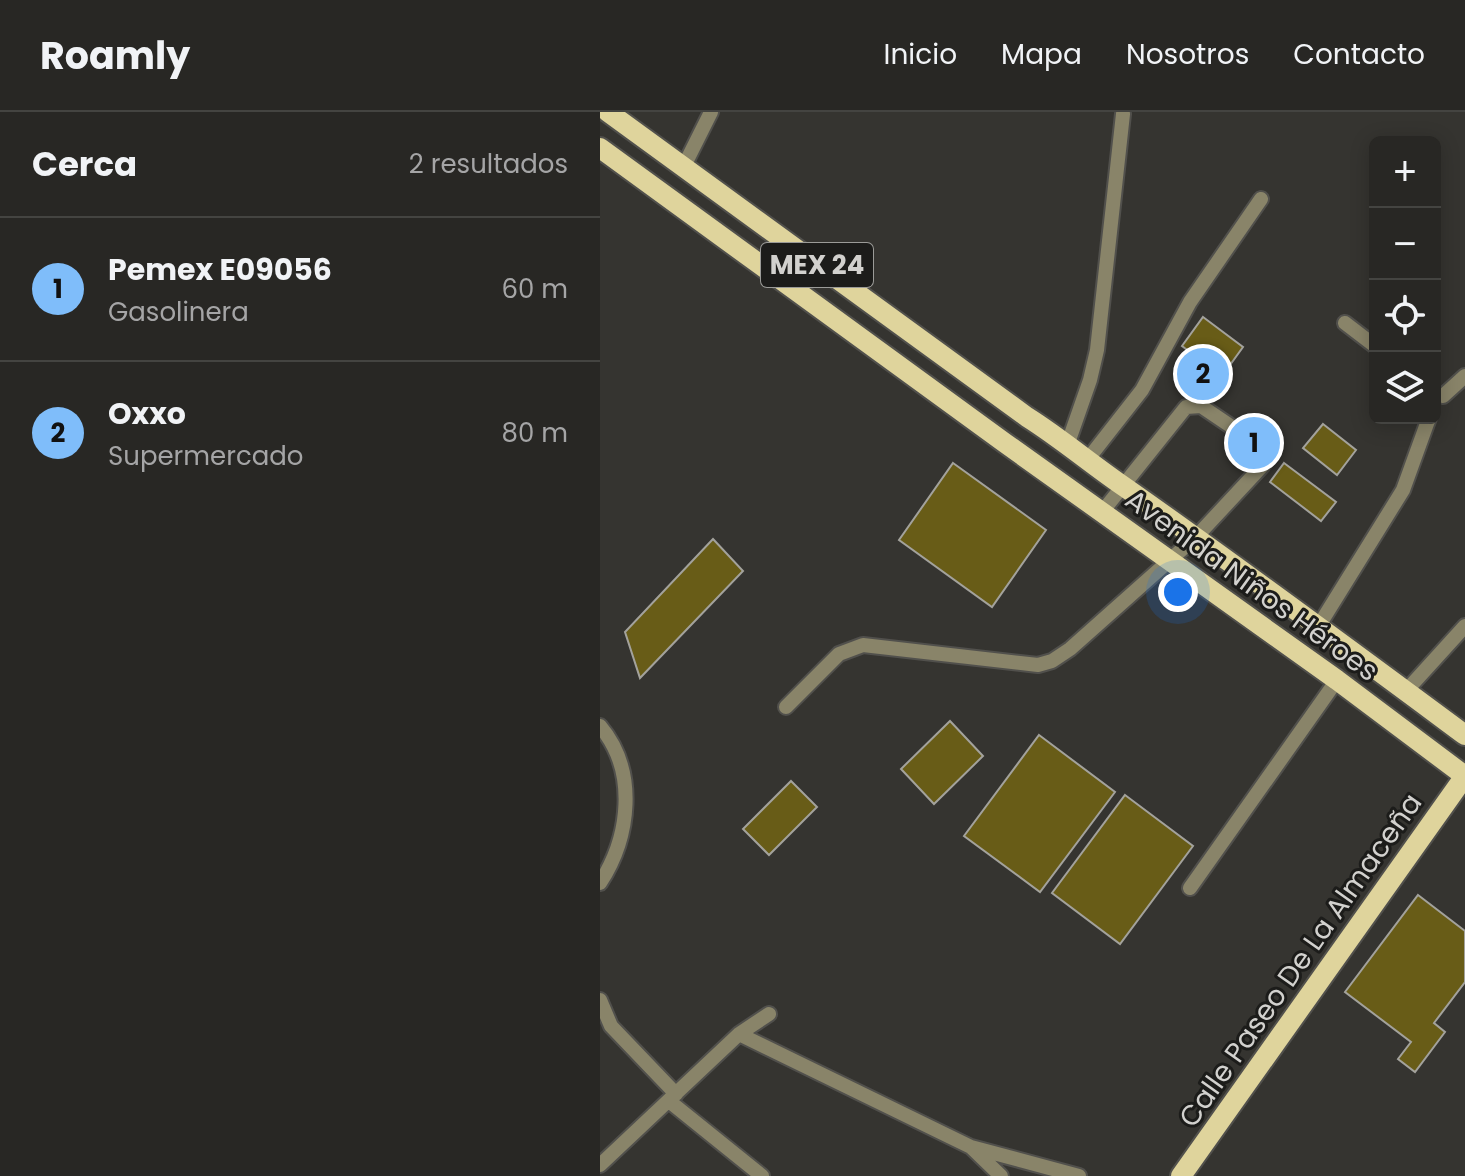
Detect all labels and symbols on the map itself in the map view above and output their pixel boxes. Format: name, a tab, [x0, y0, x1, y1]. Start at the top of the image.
road number: MEX 24	[761, 243, 873, 287]
pin: 2	[1177, 344, 1229, 404]
pin: 1	[1228, 413, 1280, 473]
street label: Avenida Niños Héroes	[1117, 480, 1386, 690]
your location	[1158, 572, 1198, 612]
street label: Calle Paseo De La Almaceña	[1170, 785, 1431, 1135]

